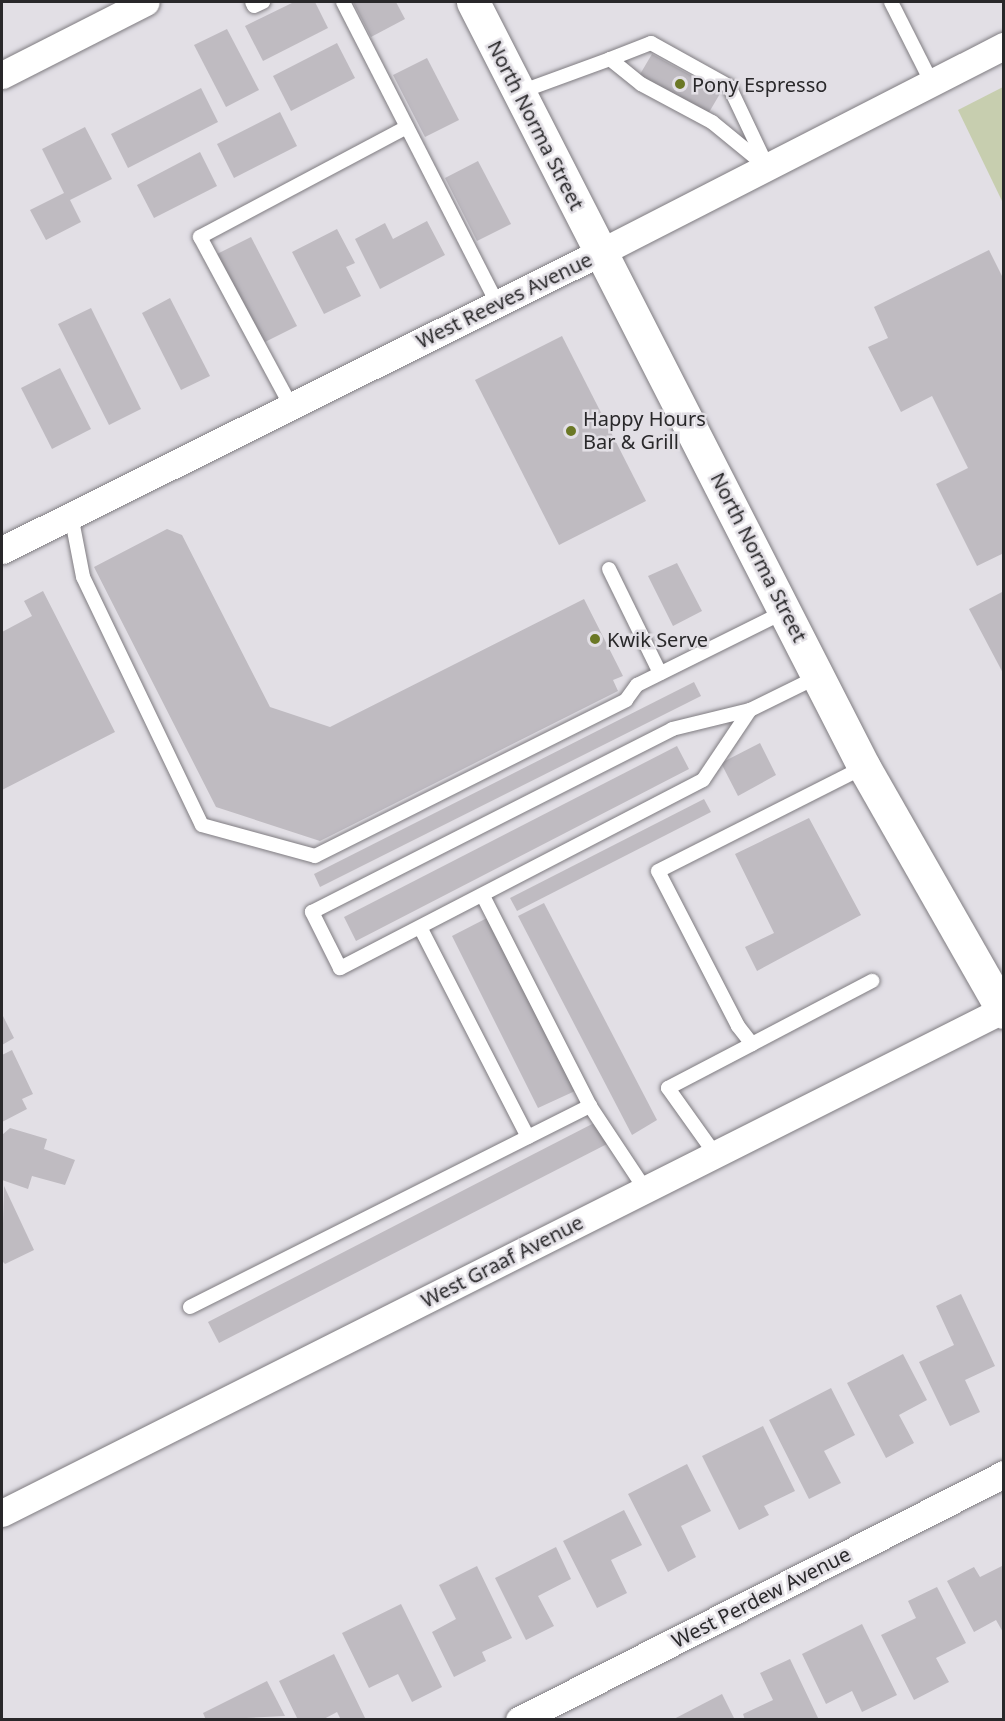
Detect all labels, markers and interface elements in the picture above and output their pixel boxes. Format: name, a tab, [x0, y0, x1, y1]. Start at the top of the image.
street label: North Norma Street	[483, 36, 589, 214]
place label: Pony Espresso	[692, 72, 827, 96]
marker: Pony Espresso	[673, 77, 687, 91]
street label: West Reeves Avenue	[412, 247, 596, 353]
place label: Happy Hours Bar & Grill	[583, 407, 706, 454]
marker: Happy Hours Bar & Grill	[564, 424, 578, 438]
street label: North Norma Street	[706, 468, 812, 646]
place label: Kwik Serve	[607, 627, 708, 651]
marker: Kwik Serve	[588, 632, 602, 646]
street label: West Graaf Avenue	[417, 1210, 587, 1312]
street label: West Perdew Avenue	[668, 1542, 854, 1652]

